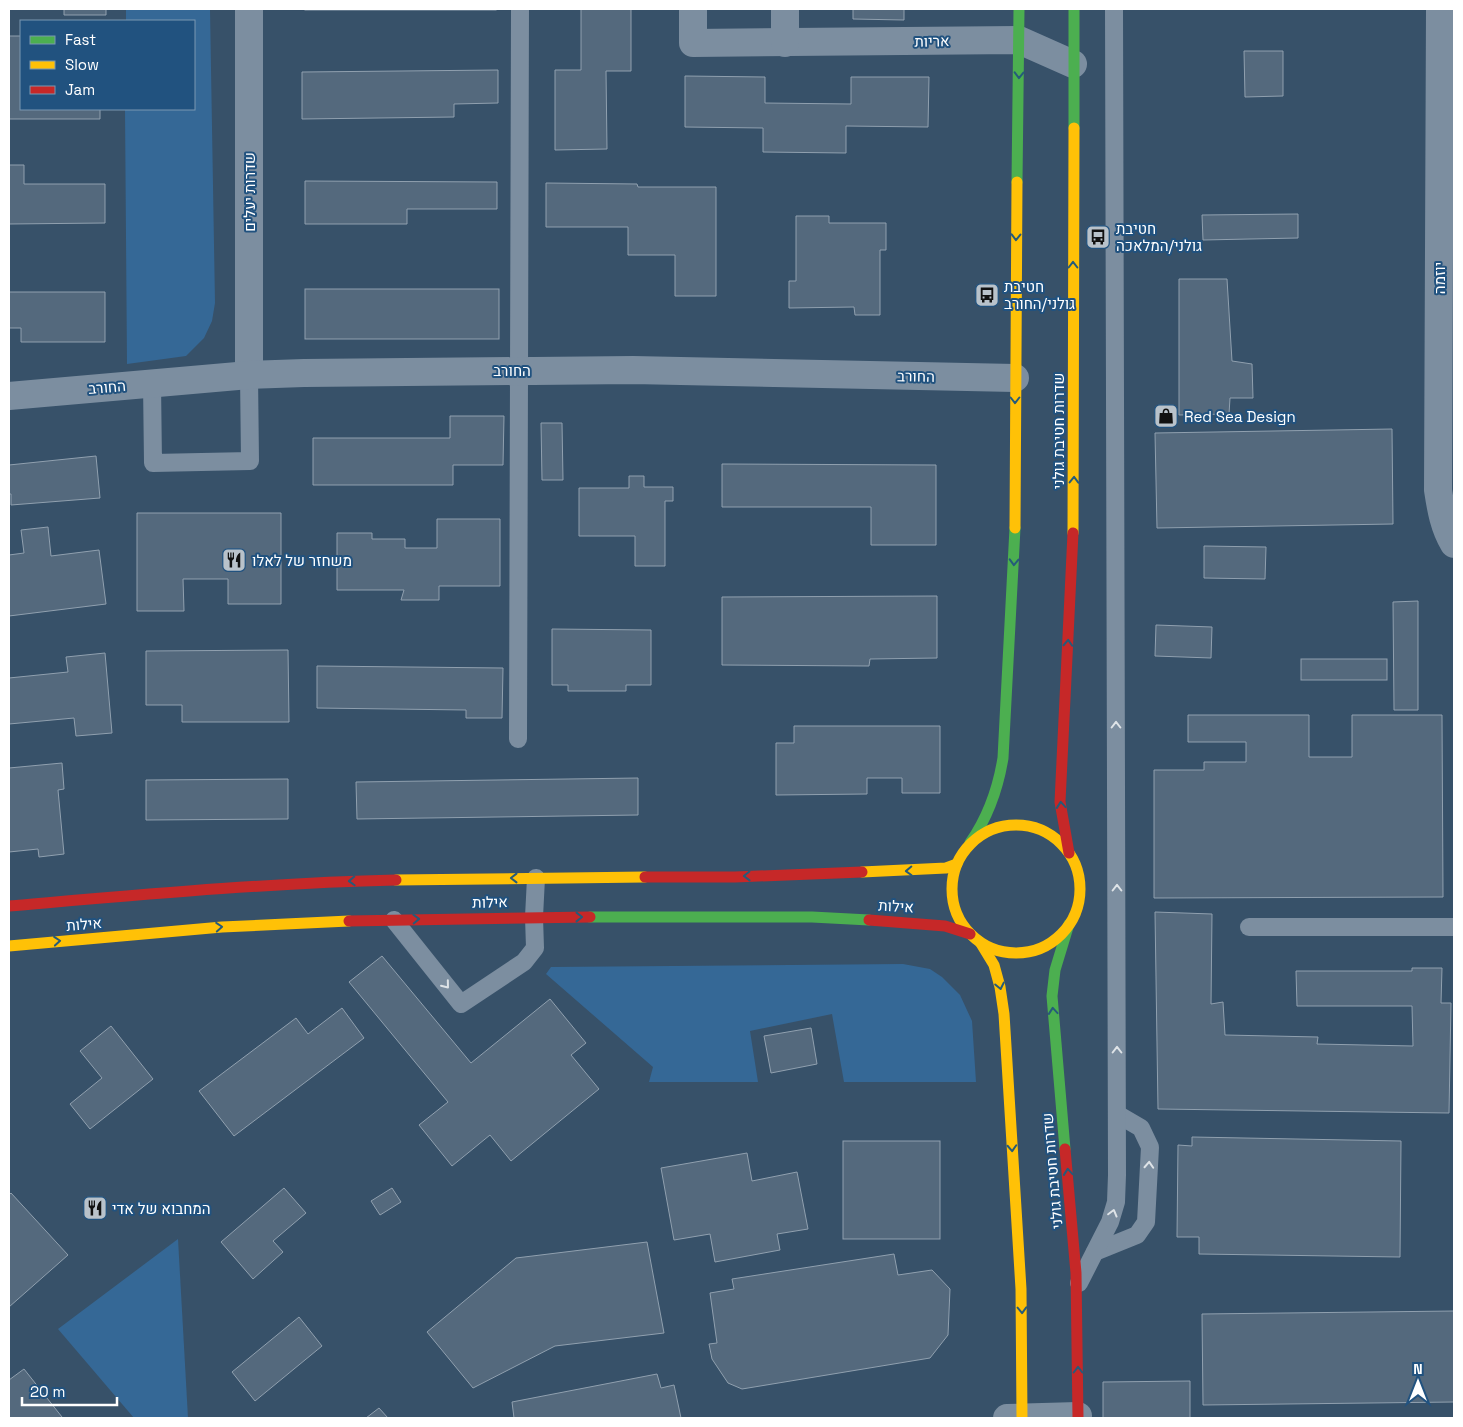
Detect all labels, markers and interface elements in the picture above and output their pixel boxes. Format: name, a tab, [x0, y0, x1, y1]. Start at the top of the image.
legend	[20, 20, 195, 110]
text: Fast	[65, 30, 96, 49]
street label: אריות	[914, 31, 950, 51]
text: Slow	[65, 55, 99, 74]
one-way arrow	[1014, 72, 1024, 79]
text: Jam	[65, 80, 95, 99]
street label: שדרות יעלים	[240, 152, 259, 232]
place label: חטיבת גולני/המלאכה	[1116, 219, 1202, 255]
bus stop icon: חטיבת גולני/המלאכה	[1085, 224, 1111, 250]
one-way arrow	[1011, 234, 1021, 242]
one-way arrow	[1068, 261, 1078, 268]
street label: יוזמה	[1430, 262, 1449, 294]
place label: חטיבת גולני/החורב	[1004, 277, 1075, 313]
bus stop icon: חטיבת גולני/החורב	[974, 282, 1000, 308]
street label: החורב	[493, 361, 531, 380]
street label: החורב	[897, 366, 935, 386]
street label: שדרות חטיבת גולני	[1049, 373, 1068, 489]
street label: החורב	[87, 376, 127, 398]
one-way arrow	[1010, 396, 1020, 404]
shop icon: Red Sea Design	[1153, 403, 1179, 429]
place label: Red Sea Design	[1184, 407, 1296, 426]
one-way arrow	[1069, 476, 1079, 484]
restaurant icon: משחזר של לאלו	[221, 547, 247, 573]
place label: משחזר של לאלו	[252, 551, 352, 570]
one-way arrow	[1008, 559, 1019, 567]
one-way arrow	[1063, 638, 1074, 646]
one-way arrow	[1111, 721, 1121, 729]
one-way arrow	[1056, 801, 1067, 809]
one-way arrow	[905, 865, 913, 876]
one-way arrow	[742, 871, 750, 882]
one-way arrow	[510, 873, 518, 883]
one-way arrow	[347, 876, 355, 886]
one-way arrow	[1112, 884, 1122, 892]
street label: אילות	[472, 892, 508, 912]
street label: אילות	[878, 896, 914, 916]
one-way arrow	[576, 912, 583, 922]
street label: אילות	[65, 913, 103, 935]
one-way arrow	[413, 913, 421, 924]
one-way arrow	[215, 922, 223, 933]
one-way arrow	[54, 936, 62, 947]
one-way arrow	[440, 979, 449, 989]
one-way arrow	[994, 981, 1004, 990]
one-way arrow	[1048, 1006, 1059, 1014]
one-way arrow	[1112, 1046, 1122, 1054]
street label: שדרות חטיבת גולני	[1037, 1112, 1067, 1230]
one-way arrow	[1007, 1144, 1018, 1152]
one-way arrow	[1143, 1160, 1154, 1168]
one-way arrow	[1062, 1168, 1073, 1176]
restaurant icon: המחבוא של אדי	[82, 1195, 108, 1221]
place label: המחבוא של אדי	[112, 1199, 211, 1218]
one-way arrow	[1107, 1209, 1117, 1217]
one-way arrow	[1017, 1306, 1027, 1314]
north arrow	[1393, 1357, 1443, 1407]
text: N	[1413, 1360, 1423, 1378]
one-way arrow	[1073, 1365, 1083, 1373]
scale bar	[22, 1374, 118, 1406]
text: 20 m	[30, 1382, 65, 1401]

